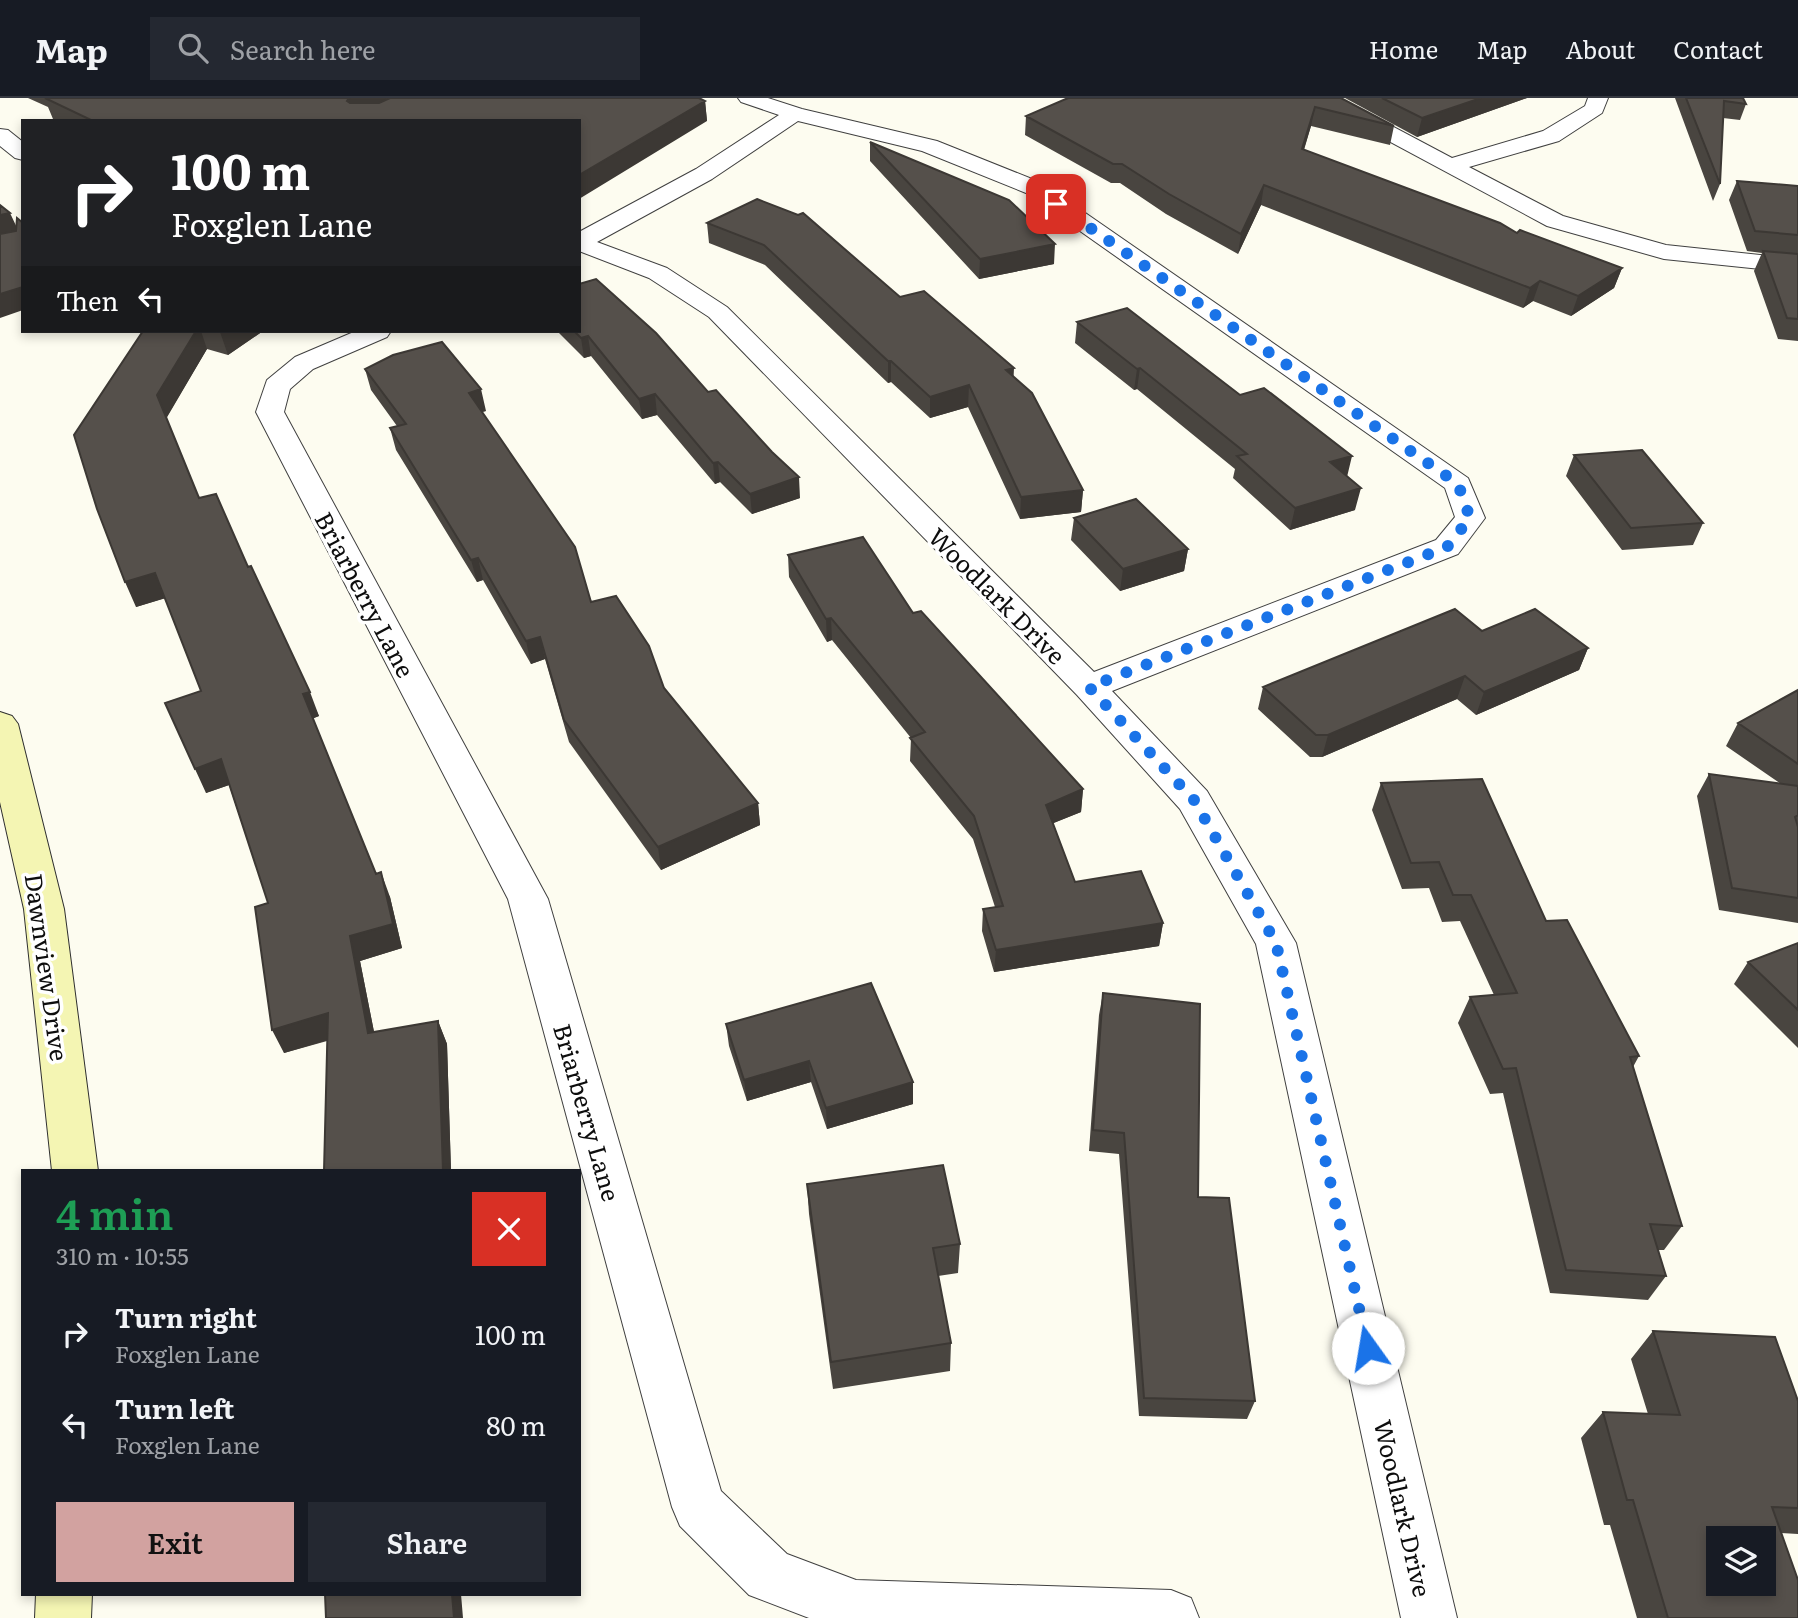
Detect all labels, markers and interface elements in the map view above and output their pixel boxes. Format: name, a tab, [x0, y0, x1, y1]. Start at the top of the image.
search box	[150, 17, 640, 80]
text: Map	[35, 24, 108, 73]
icon: search	[174, 29, 212, 67]
text: Search here	[230, 29, 376, 68]
text: Home	[1369, 31, 1438, 66]
text: Map	[1476, 31, 1527, 66]
text: About	[1565, 31, 1635, 66]
text: Contact	[1673, 31, 1763, 66]
text: 100 m	[171, 132, 310, 205]
icon: right	[56, 147, 147, 238]
pin	[1026, 174, 1086, 234]
icon: arrive	[1037, 185, 1075, 223]
text: Foxglen Lane	[171, 199, 372, 247]
text: Then	[56, 280, 118, 319]
icon: left	[132, 280, 170, 318]
street label: Briarberry Lane	[308, 505, 424, 683]
street label: Woodlark Drive	[922, 519, 1074, 671]
street label: Dawnview Drive	[18, 871, 78, 1063]
street label: Briarberry Lane	[546, 1019, 630, 1205]
text: 4 min	[56, 1181, 174, 1243]
button: close	[472, 1192, 546, 1266]
text: 310 m · 10:55	[56, 1238, 189, 1272]
text: Turn right	[115, 1297, 257, 1336]
position arrow	[1331, 1311, 1405, 1385]
text: 100 m	[475, 1314, 546, 1353]
icon: right	[56, 1315, 94, 1353]
text: Foxglen Lane	[115, 1336, 260, 1370]
text: Turn left	[115, 1388, 234, 1427]
text: 80 m	[486, 1405, 546, 1444]
icon: left	[56, 1406, 94, 1444]
street label: Woodlark Drive	[1367, 1416, 1441, 1600]
text: Foxglen Lane	[115, 1427, 260, 1461]
button: Exit	[56, 1502, 294, 1582]
button: Share	[308, 1502, 546, 1582]
map controls	[1706, 1526, 1776, 1596]
button: layers	[1706, 1526, 1776, 1596]

